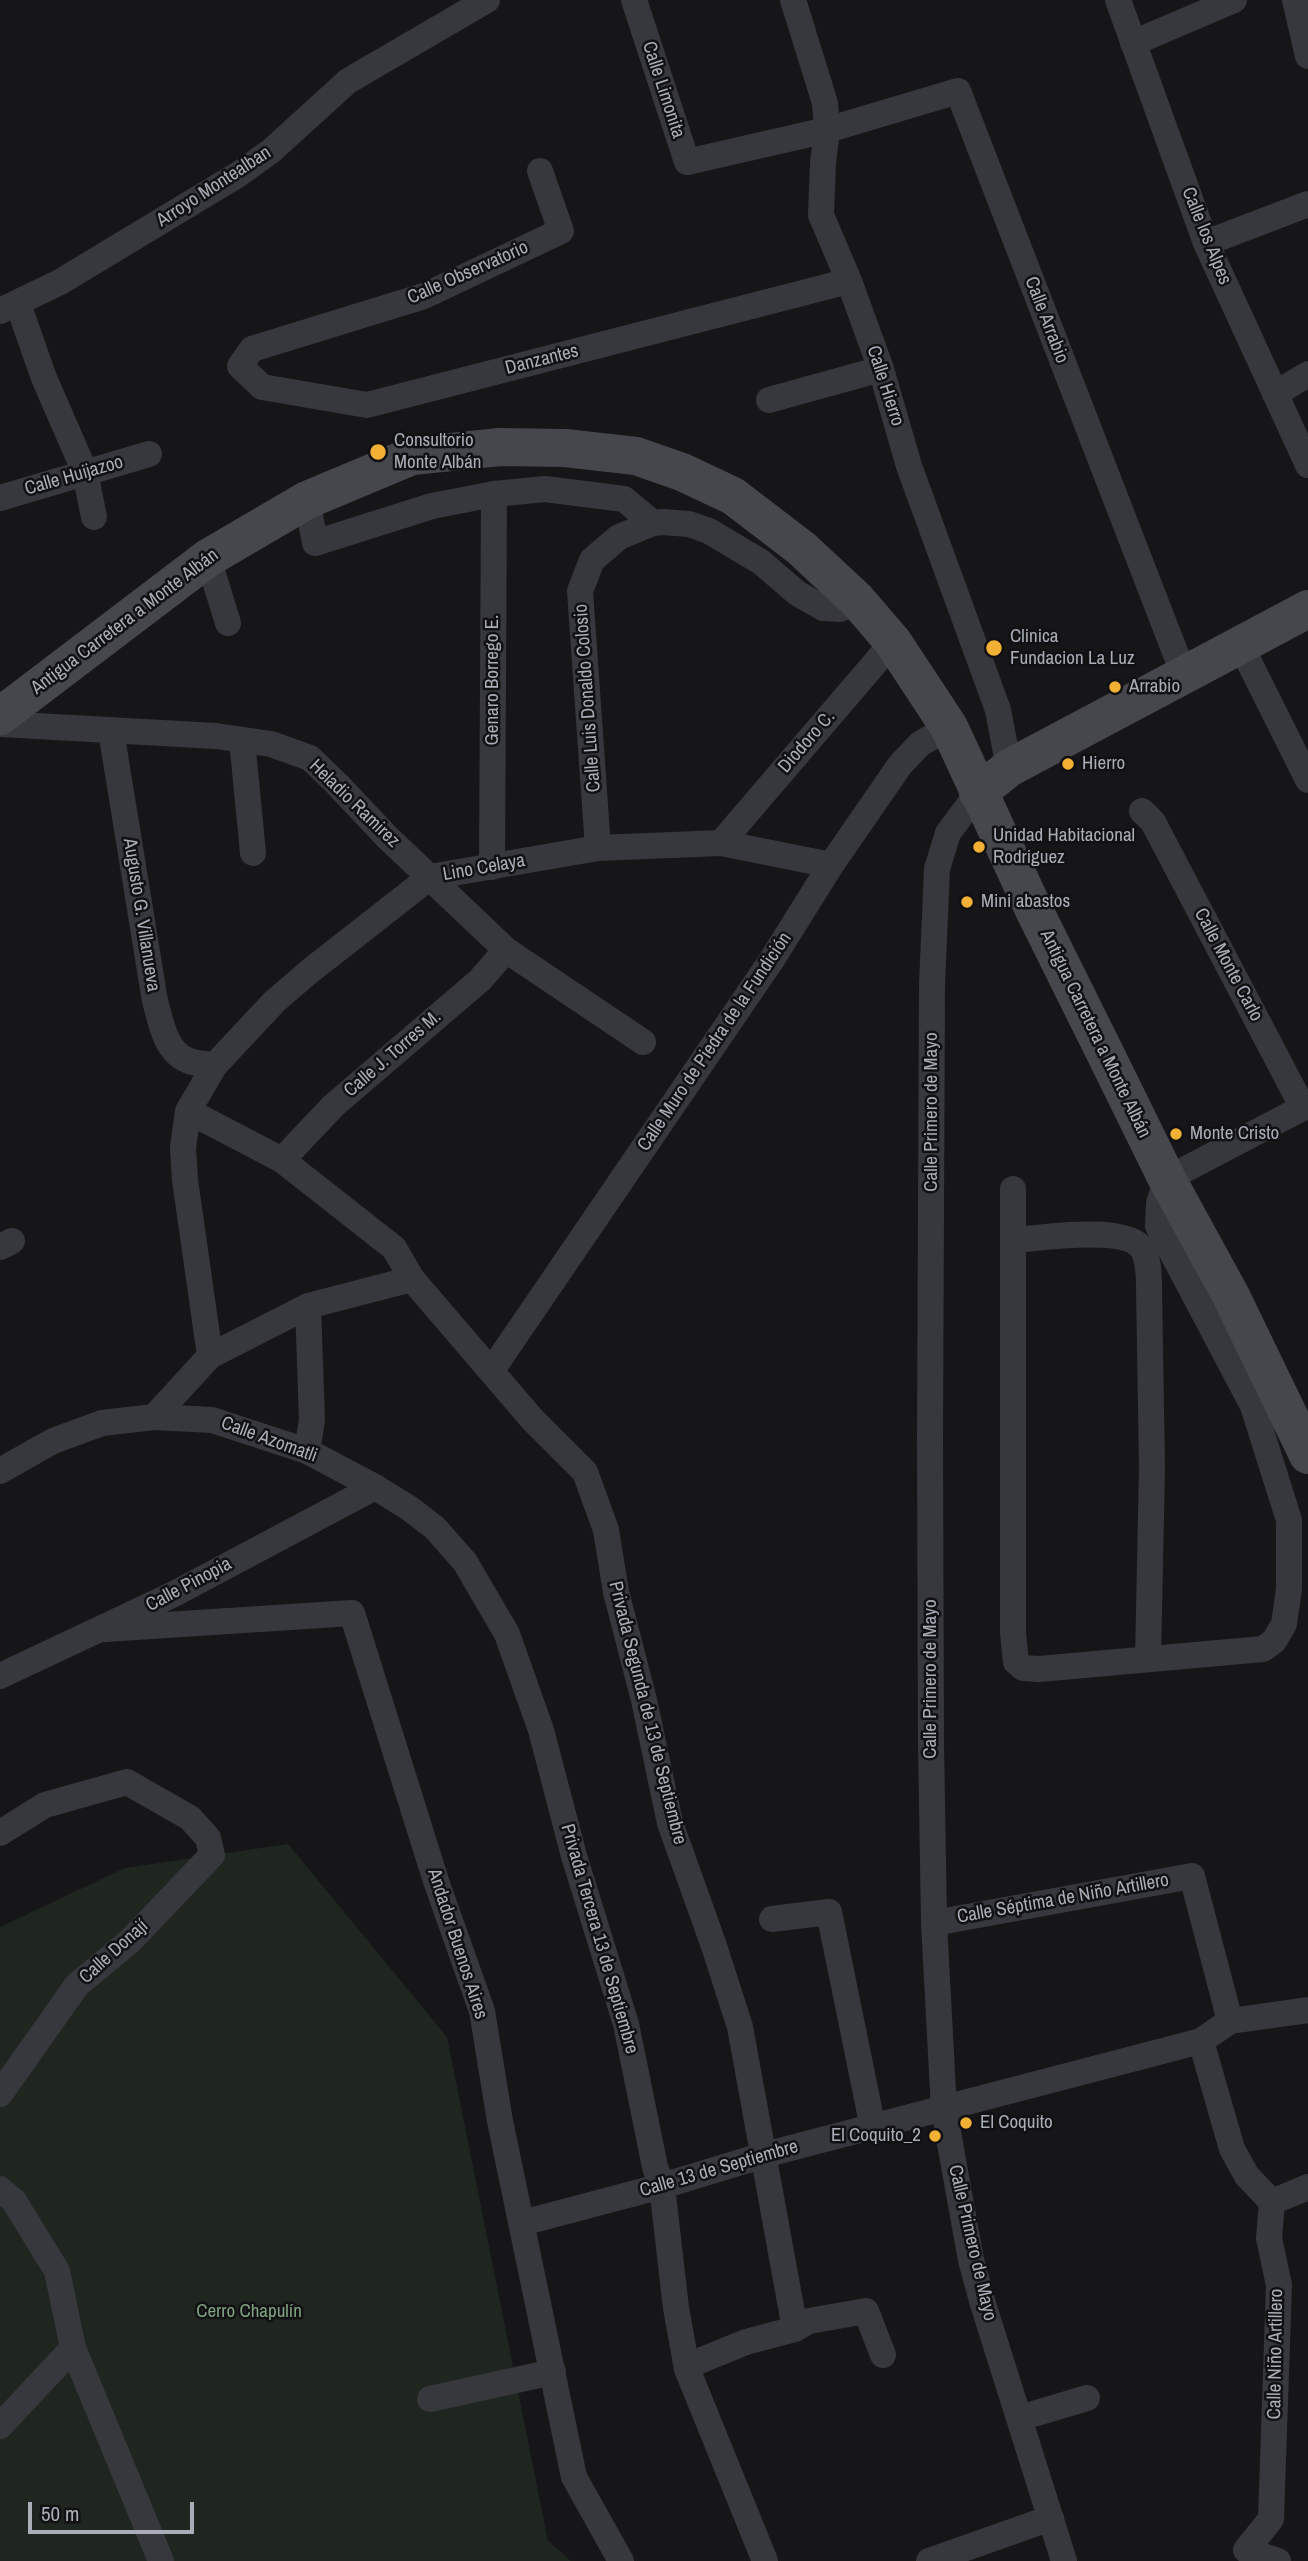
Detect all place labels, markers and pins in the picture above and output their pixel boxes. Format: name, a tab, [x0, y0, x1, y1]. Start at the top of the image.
place label: Consultorio Monte Albán	[394, 430, 481, 474]
marker: Consultorio Monte Albán	[368, 442, 388, 462]
place label: Clinica Fundacion La Luz	[1010, 626, 1135, 670]
marker: Clinica Fundacion La Luz	[984, 638, 1004, 658]
place label: Arrabio	[1129, 676, 1180, 698]
marker: Arrabio	[1107, 679, 1123, 695]
place label: Hierro	[1082, 753, 1125, 775]
marker: Hierro	[1060, 756, 1076, 772]
place label: Unidad Habitacional Rodriguez	[993, 825, 1135, 869]
marker: Unidad Habitacional Rodriguez	[971, 839, 987, 855]
place label: Mini abastos	[981, 891, 1070, 913]
marker: Mini abastos	[959, 894, 975, 910]
place label: Monte Cristo	[1190, 1123, 1279, 1145]
marker: Monte Cristo	[1168, 1126, 1184, 1142]
place label: El Coquito	[980, 2112, 1053, 2134]
marker: El Coquito	[958, 2115, 974, 2131]
place label: El Coquito_2	[831, 2125, 921, 2147]
marker: El Coquito_2	[927, 2128, 943, 2144]

